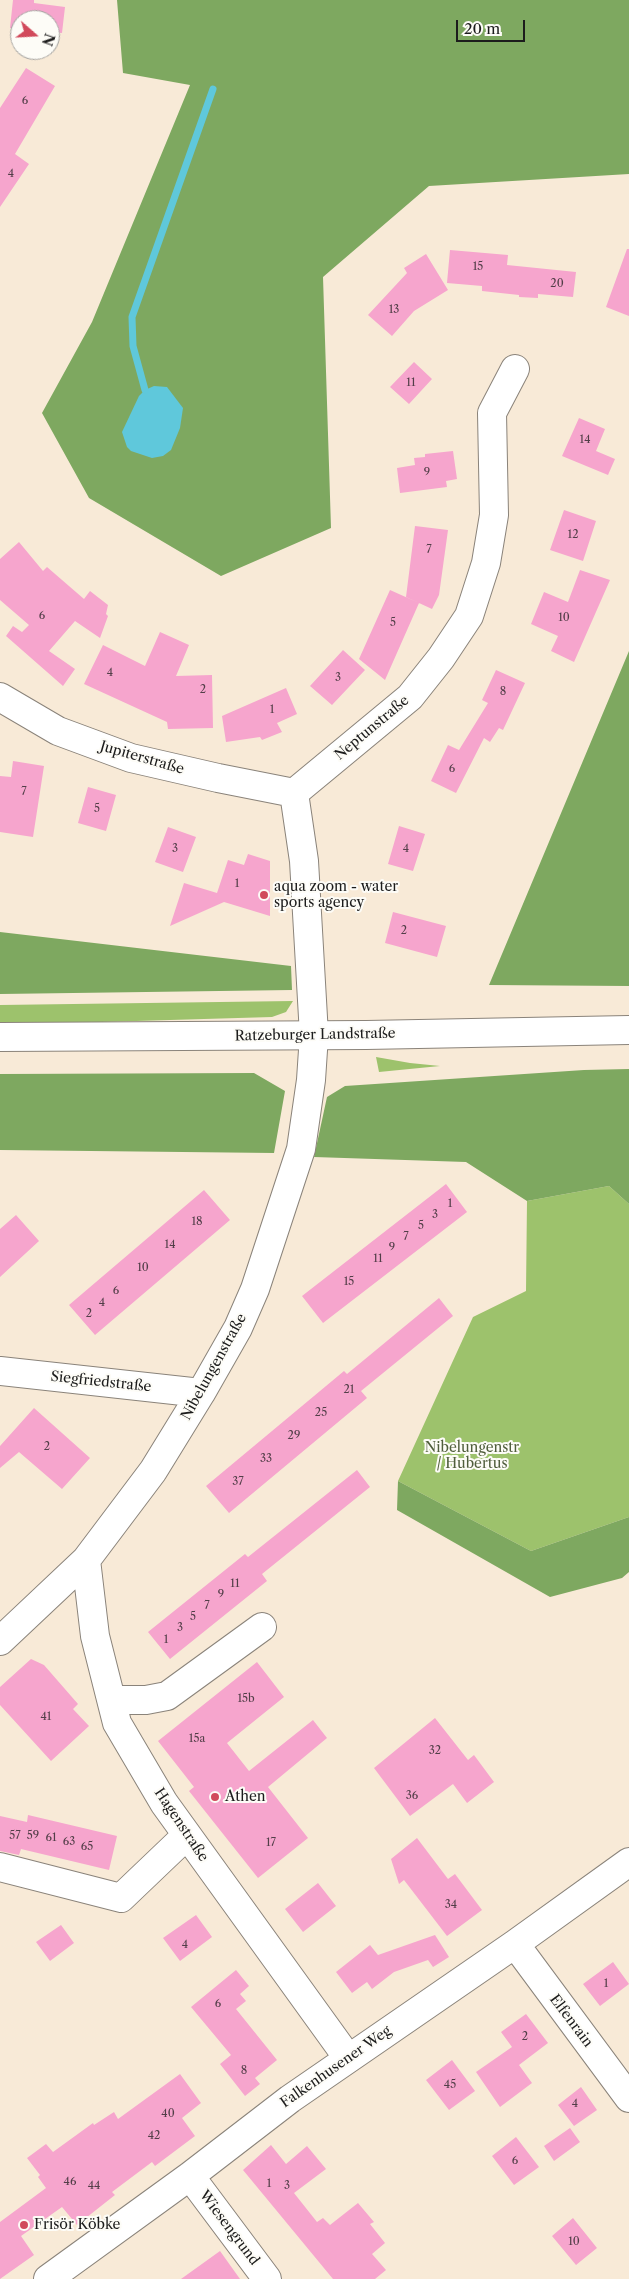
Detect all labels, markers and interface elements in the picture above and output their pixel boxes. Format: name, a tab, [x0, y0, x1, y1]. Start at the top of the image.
north arrow	[10, 10, 60, 60]
scale bar	[459, 10, 528, 42]
text: 20 m	[464, 19, 500, 38]
text: N	[38, 31, 59, 48]
house number: 6	[22, 94, 28, 108]
house number: 4	[8, 167, 14, 181]
house number: 15	[473, 260, 483, 274]
house number: 20	[550, 277, 564, 291]
house number: 13	[389, 303, 399, 317]
house number: 11	[406, 376, 416, 390]
house number: 14	[580, 433, 590, 447]
house number: 9	[424, 466, 430, 480]
house number: 12	[568, 528, 578, 542]
house number: 7	[426, 543, 432, 557]
house number: 6	[39, 609, 45, 623]
house number: 10	[558, 611, 570, 625]
house number: 5	[390, 616, 396, 630]
house number: 4	[107, 666, 113, 680]
house number: 3	[335, 671, 341, 685]
house number: 2	[200, 683, 206, 697]
house number: 8	[500, 685, 506, 699]
street label: Neptunstraße	[331, 692, 413, 764]
house number: 1	[270, 703, 274, 717]
street label: Jupiterstraße	[98, 738, 186, 778]
house number: 6	[449, 762, 455, 776]
house number: 7	[21, 785, 27, 799]
house number: 5	[94, 802, 100, 816]
house number: 3	[172, 842, 178, 856]
house number: 4	[403, 842, 409, 856]
house number: 1	[235, 877, 239, 891]
place label: aqua zoom - water sports agency	[274, 879, 398, 912]
marker: aqua zoom - water sports agency	[258, 889, 270, 901]
house number: 2	[401, 924, 407, 938]
street label: Ratzeburger Landstraße	[234, 1025, 396, 1045]
house number: 1	[448, 1197, 452, 1211]
house number: 3	[432, 1208, 438, 1222]
house number: 18	[191, 1215, 203, 1229]
house number: 5	[418, 1219, 424, 1233]
house number: 7	[403, 1230, 409, 1244]
house number: 14	[165, 1238, 175, 1252]
house number: 9	[389, 1241, 395, 1255]
house number: 11	[373, 1252, 383, 1266]
house number: 10	[137, 1261, 149, 1275]
house number: 15	[344, 1275, 354, 1289]
house number: 6	[113, 1284, 119, 1298]
house number: 4	[99, 1296, 105, 1310]
house number: 2	[86, 1307, 92, 1321]
street label: Nibelungenstraße	[178, 1311, 250, 1423]
street label: Siegfriedstraße	[50, 1368, 152, 1396]
house number: 21	[344, 1383, 354, 1397]
house number: 25	[315, 1406, 327, 1420]
house number: 29	[288, 1429, 300, 1443]
house number: 2	[44, 1440, 50, 1454]
park label: Nibelungenstr / Hubertus	[425, 1440, 519, 1472]
house number: 33	[260, 1452, 272, 1466]
house number: 37	[232, 1475, 244, 1489]
house number: 11	[230, 1577, 240, 1591]
house number: 9	[218, 1588, 224, 1602]
house number: 7	[204, 1599, 210, 1613]
house number: 5	[190, 1610, 196, 1624]
house number: 3	[177, 1621, 183, 1635]
house number: 1	[164, 1633, 168, 1647]
house number: 15b	[237, 1692, 255, 1706]
house number: 41	[41, 1710, 51, 1724]
house number: 15a	[189, 1732, 205, 1746]
house number: 32	[429, 1744, 441, 1758]
street label: Hagenstraße	[150, 1785, 212, 1865]
place label: Athen	[225, 1789, 266, 1805]
house number: 36	[406, 1789, 418, 1803]
marker: Athen	[209, 1791, 221, 1803]
house number: 57	[9, 1829, 21, 1843]
house number: 59	[27, 1829, 39, 1843]
house number: 61	[45, 1831, 57, 1845]
house number: 63	[63, 1835, 75, 1849]
house number: 17	[266, 1836, 276, 1850]
house number: 65	[81, 1840, 93, 1854]
house number: 34	[445, 1898, 457, 1912]
house number: 4	[182, 1938, 188, 1952]
house number: 1	[604, 1977, 608, 1991]
street label: Elfenrain	[546, 1991, 596, 2051]
house number: 6	[215, 1997, 221, 2011]
street label: Falkenhusener Weg	[277, 2022, 395, 2112]
house number: 2	[522, 2030, 528, 2044]
house number: 8	[241, 2064, 247, 2078]
house number: 45	[444, 2078, 456, 2092]
house number: 4	[572, 2097, 578, 2111]
house number: 40	[161, 2107, 175, 2121]
house number: 42	[148, 2129, 160, 2143]
house number: 6	[512, 2154, 518, 2168]
house number: 46	[64, 2175, 76, 2189]
house number: 1	[267, 2177, 271, 2191]
house number: 44	[88, 2179, 100, 2193]
house number: 3	[284, 2179, 290, 2193]
street label: Wiesengrund	[195, 2187, 263, 2269]
place label: Frisör Köbke	[34, 2217, 120, 2233]
marker: Frisör Köbke	[18, 2219, 30, 2231]
house number: 10	[568, 2235, 580, 2249]

